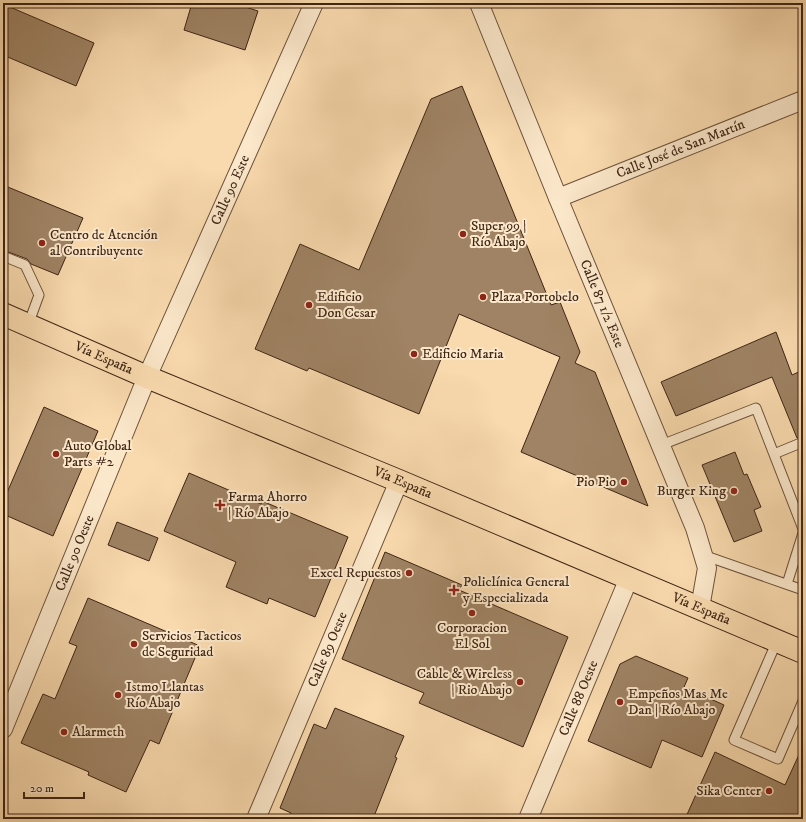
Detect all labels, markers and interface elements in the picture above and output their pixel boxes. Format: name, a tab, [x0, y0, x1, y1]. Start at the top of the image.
street label: Calle José de San Martín	[614, 115, 748, 183]
street label: Calle 90 Este	[207, 152, 254, 228]
place label: Super 99 | Río Abajo	[471, 217, 527, 251]
place label: Centro de Atención al Contribuyente	[50, 226, 159, 260]
marker: Super 99 | Río Abajo	[458, 229, 468, 239]
marker: Centro de Atención al Contribuyente	[37, 238, 47, 248]
street label: Calle 87 1/2 Este	[576, 257, 628, 351]
place label: Edificio Don Cesar	[317, 288, 376, 322]
place label: Plaza Portobelo	[491, 288, 579, 306]
marker: Plaza Portobelo	[478, 292, 488, 302]
marker: Edificio Don Cesar	[304, 300, 314, 310]
street label: Vía España	[71, 337, 136, 379]
place label: Edificio Maria	[422, 345, 503, 363]
marker: Edificio Maria	[409, 349, 419, 359]
place label: Auto Global Parts #2	[64, 437, 132, 471]
marker: Auto Global Parts #2	[51, 449, 61, 459]
street label: Vía España	[370, 462, 435, 503]
place label: Pio Pio	[576, 473, 616, 491]
marker: Pio Pio	[619, 477, 629, 487]
place label: Burger King	[657, 482, 726, 500]
marker: Burger King	[729, 486, 739, 496]
place label: Farma Ahorro | Río Abajo	[228, 488, 307, 522]
marker: Farma Ahorro | Río Abajo	[215, 500, 225, 510]
street label: Calle 90 Oeste	[51, 512, 99, 594]
place label: Excel Repuestos	[310, 564, 401, 582]
marker: Excel Repuestos	[404, 568, 414, 578]
place label: Policlínica General y Especializada	[463, 573, 570, 607]
marker: Policlínica General y Especializada	[448, 584, 460, 596]
street label: Vía España	[668, 588, 733, 629]
marker: Corporacion El Sol	[467, 608, 477, 618]
street label: Calle 89 Oeste	[304, 609, 352, 690]
place label: Corporacion El Sol	[437, 619, 508, 653]
place label: Servicios Tacticos de Seguridad	[142, 627, 242, 661]
marker: Servicios Tacticos de Seguridad	[129, 639, 139, 649]
street label: Calle 88 Oeste	[555, 658, 603, 739]
place label: Cable & Wireless | Rio Abajo	[417, 665, 512, 699]
marker: Cable & Wireless | Rio Abajo	[515, 677, 525, 687]
place label: Istmo Llantas Río Abajo	[126, 678, 204, 712]
place label: Empeños Mas Me Dan | Río Abajo	[628, 685, 728, 719]
marker: Istmo Llantas Río Abajo	[113, 690, 123, 700]
marker: Empeños Mas Me Dan | Río Abajo	[615, 697, 625, 707]
place label: Alarmeth	[72, 723, 125, 741]
marker: Alarmeth	[59, 727, 69, 737]
scale bar	[24, 774, 84, 800]
text: 20 m	[30, 781, 54, 796]
place label: Sika Center	[696, 782, 762, 800]
marker: Sika Center	[764, 786, 774, 796]

